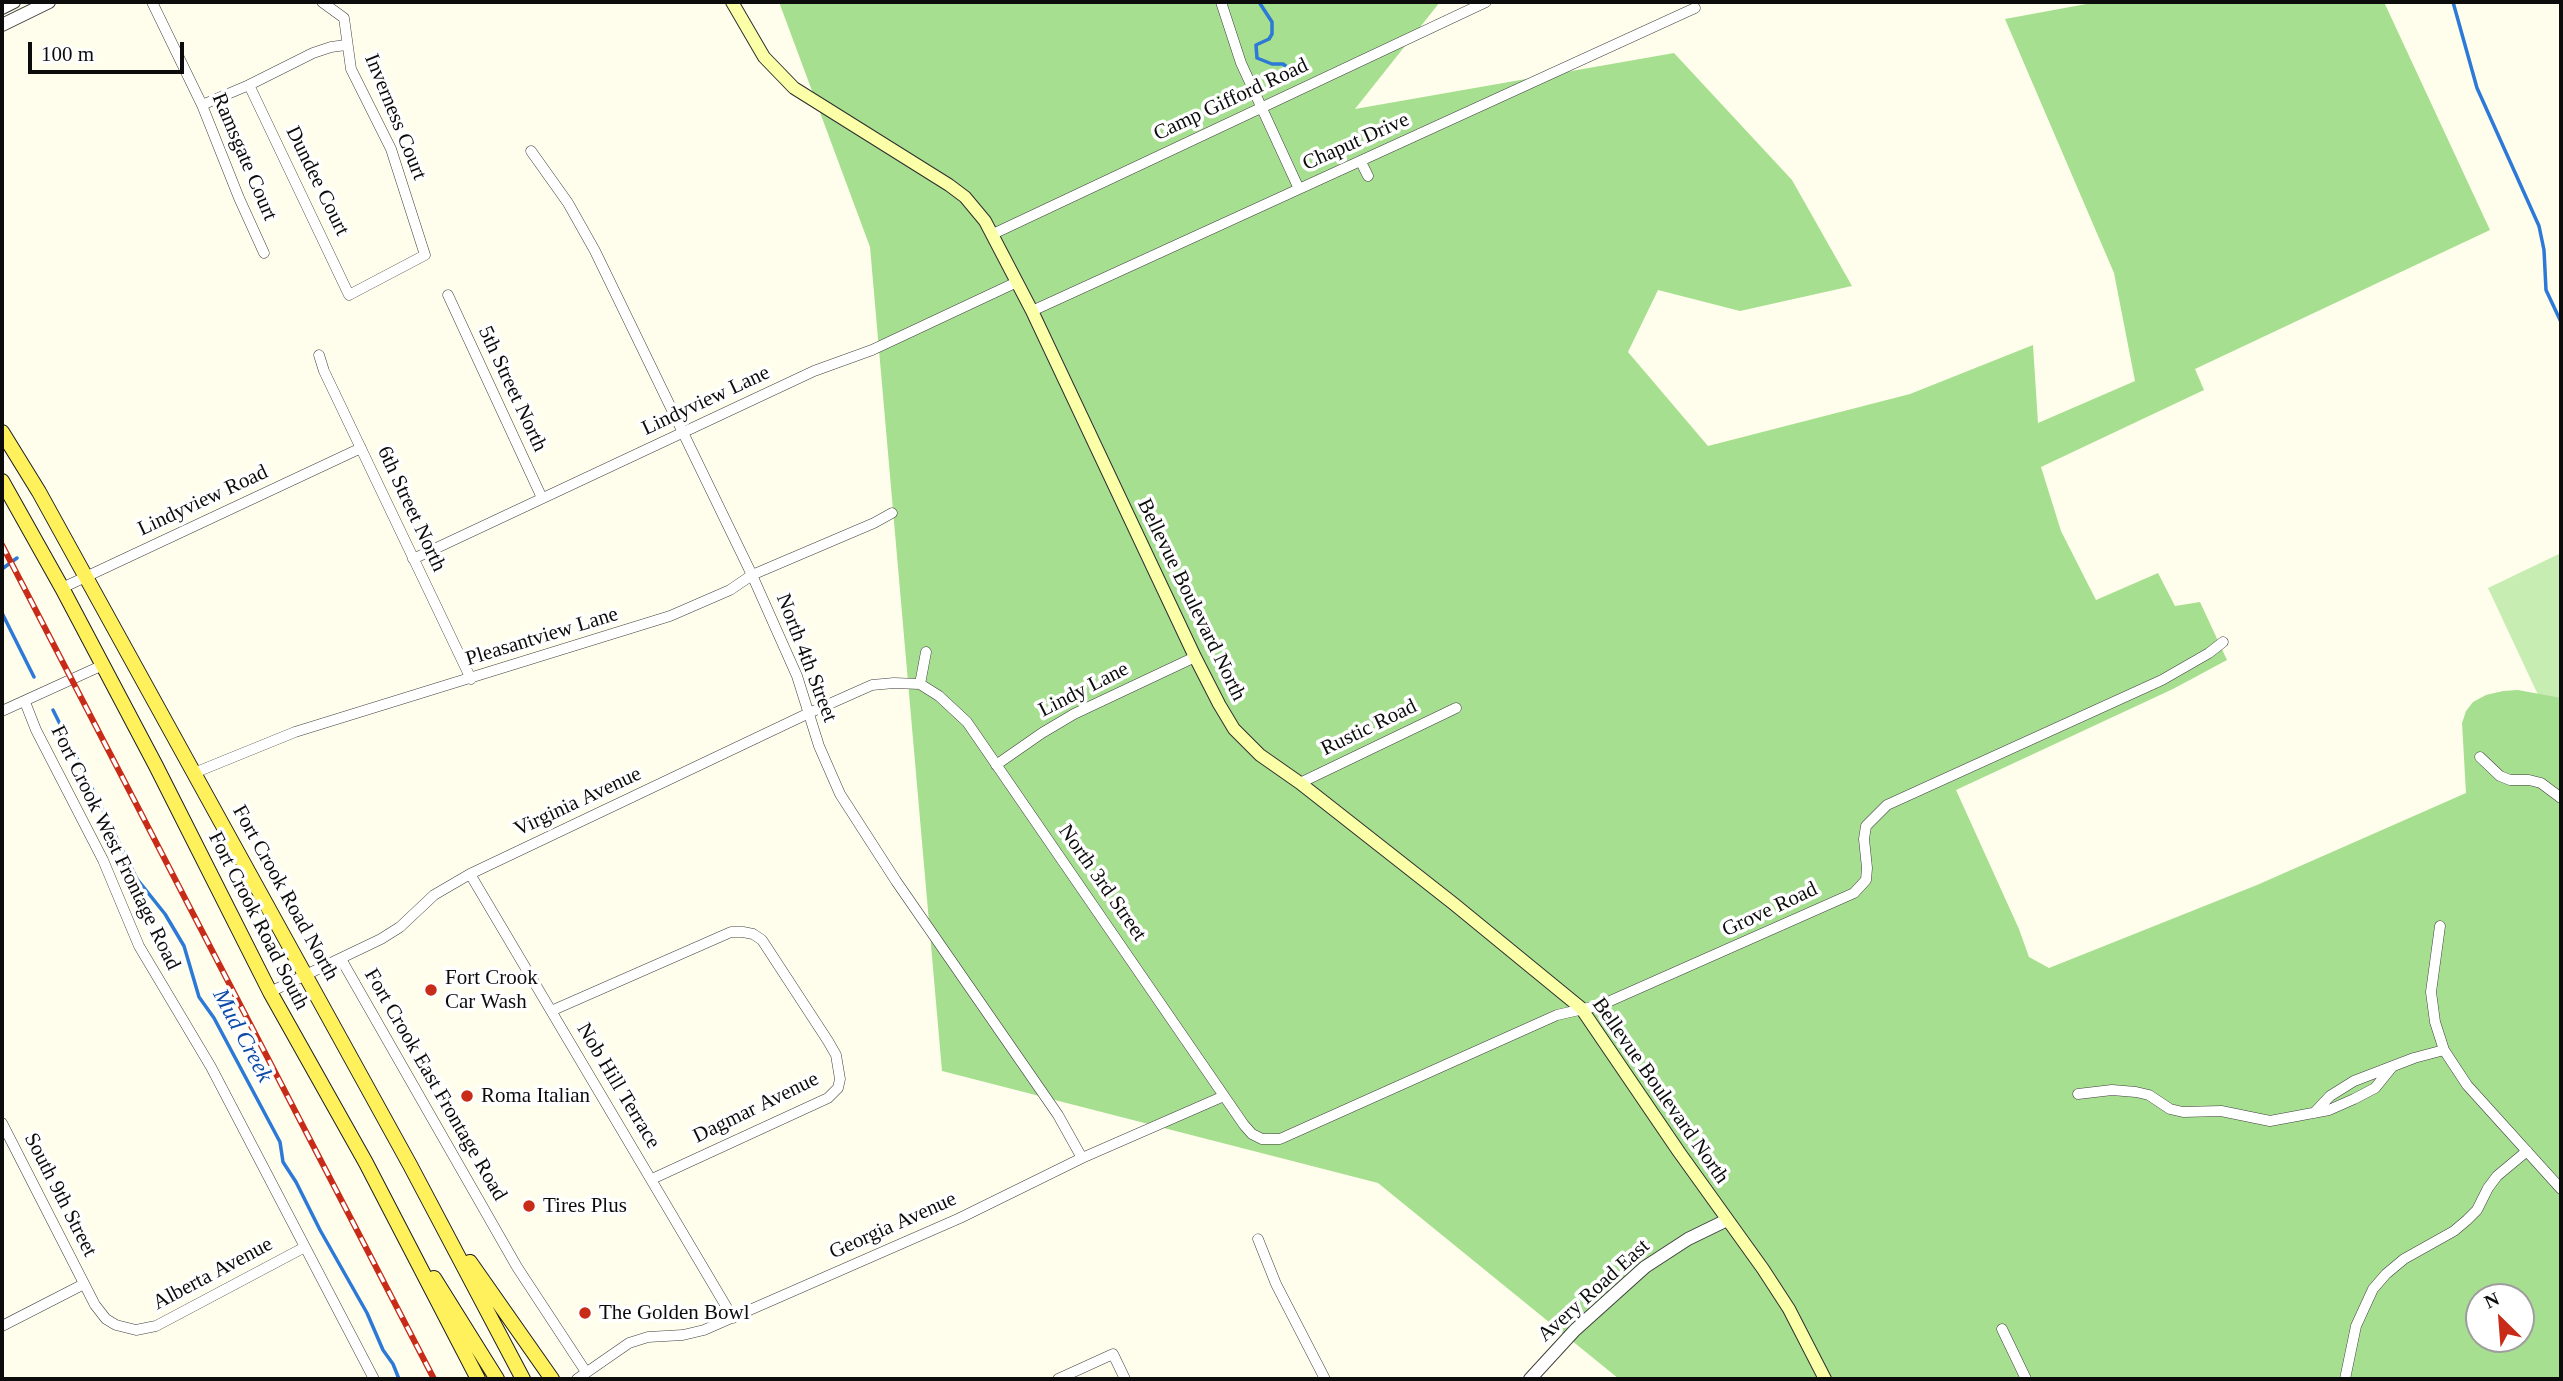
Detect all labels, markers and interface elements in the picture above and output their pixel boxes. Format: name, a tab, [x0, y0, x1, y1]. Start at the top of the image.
scale bar	[32, 28, 187, 72]
text: 100 m	[41, 42, 94, 66]
street label: Inverness Court	[358, 50, 432, 184]
street label: Camp Gifford Road	[1150, 53, 1312, 147]
street label: Ramsgate Court	[206, 90, 282, 224]
street label: Chaput Drive	[1299, 107, 1413, 177]
street label: Dundee Court	[280, 122, 354, 240]
street label: 5th Street North	[472, 322, 552, 456]
street label: Lindyview Lane	[638, 360, 774, 442]
street label: 6th Street North	[371, 442, 451, 576]
street label: Lindyview Road	[134, 460, 272, 542]
street label: Bellevue Boulevard North	[1131, 495, 1251, 705]
street label: North 4th Street	[770, 590, 842, 726]
street label: Pleasantview Lane	[463, 602, 621, 672]
street label: Lindy Lane	[1035, 657, 1133, 723]
street label: Rustic Road	[1317, 694, 1421, 762]
street label: Fort Crook West Frontage Road	[45, 722, 185, 974]
street label: Virginia Avenue	[510, 762, 646, 842]
street label: Fort Crook Road North	[226, 801, 344, 985]
street label: North 3rd Street	[1053, 820, 1151, 946]
street label: Fort Crook Road South	[202, 828, 314, 1014]
street label: Grove Road	[1718, 877, 1822, 943]
street label: Fort Crook East Frontage Road	[358, 965, 512, 1205]
place label: Fort Crook Car Wash	[445, 965, 538, 1015]
marker: Fort Crook Car Wash	[423, 982, 439, 998]
water label: Mud Creek	[206, 985, 278, 1087]
street label: Bellevue Boulevard North	[1586, 993, 1734, 1189]
street label: Nob Hill Terrace	[571, 1019, 665, 1153]
street label: Dagmar Avenue	[689, 1067, 823, 1149]
place label: Roma Italian	[481, 1083, 590, 1109]
marker: Roma Italian	[459, 1088, 475, 1104]
street label: South 9th Street	[18, 1129, 102, 1261]
street label: Georgia Avenue	[826, 1187, 960, 1265]
place label: Tires Plus	[543, 1193, 627, 1219]
marker: Tires Plus	[521, 1198, 537, 1214]
street label: Alberta Avenue	[149, 1232, 277, 1316]
street label: Avery Road East	[1533, 1234, 1655, 1348]
north arrow	[2465, 1283, 2535, 1353]
text: N	[2481, 1288, 2502, 1313]
place label: The Golden Bowl	[599, 1300, 749, 1326]
marker: The Golden Bowl	[577, 1305, 593, 1321]

